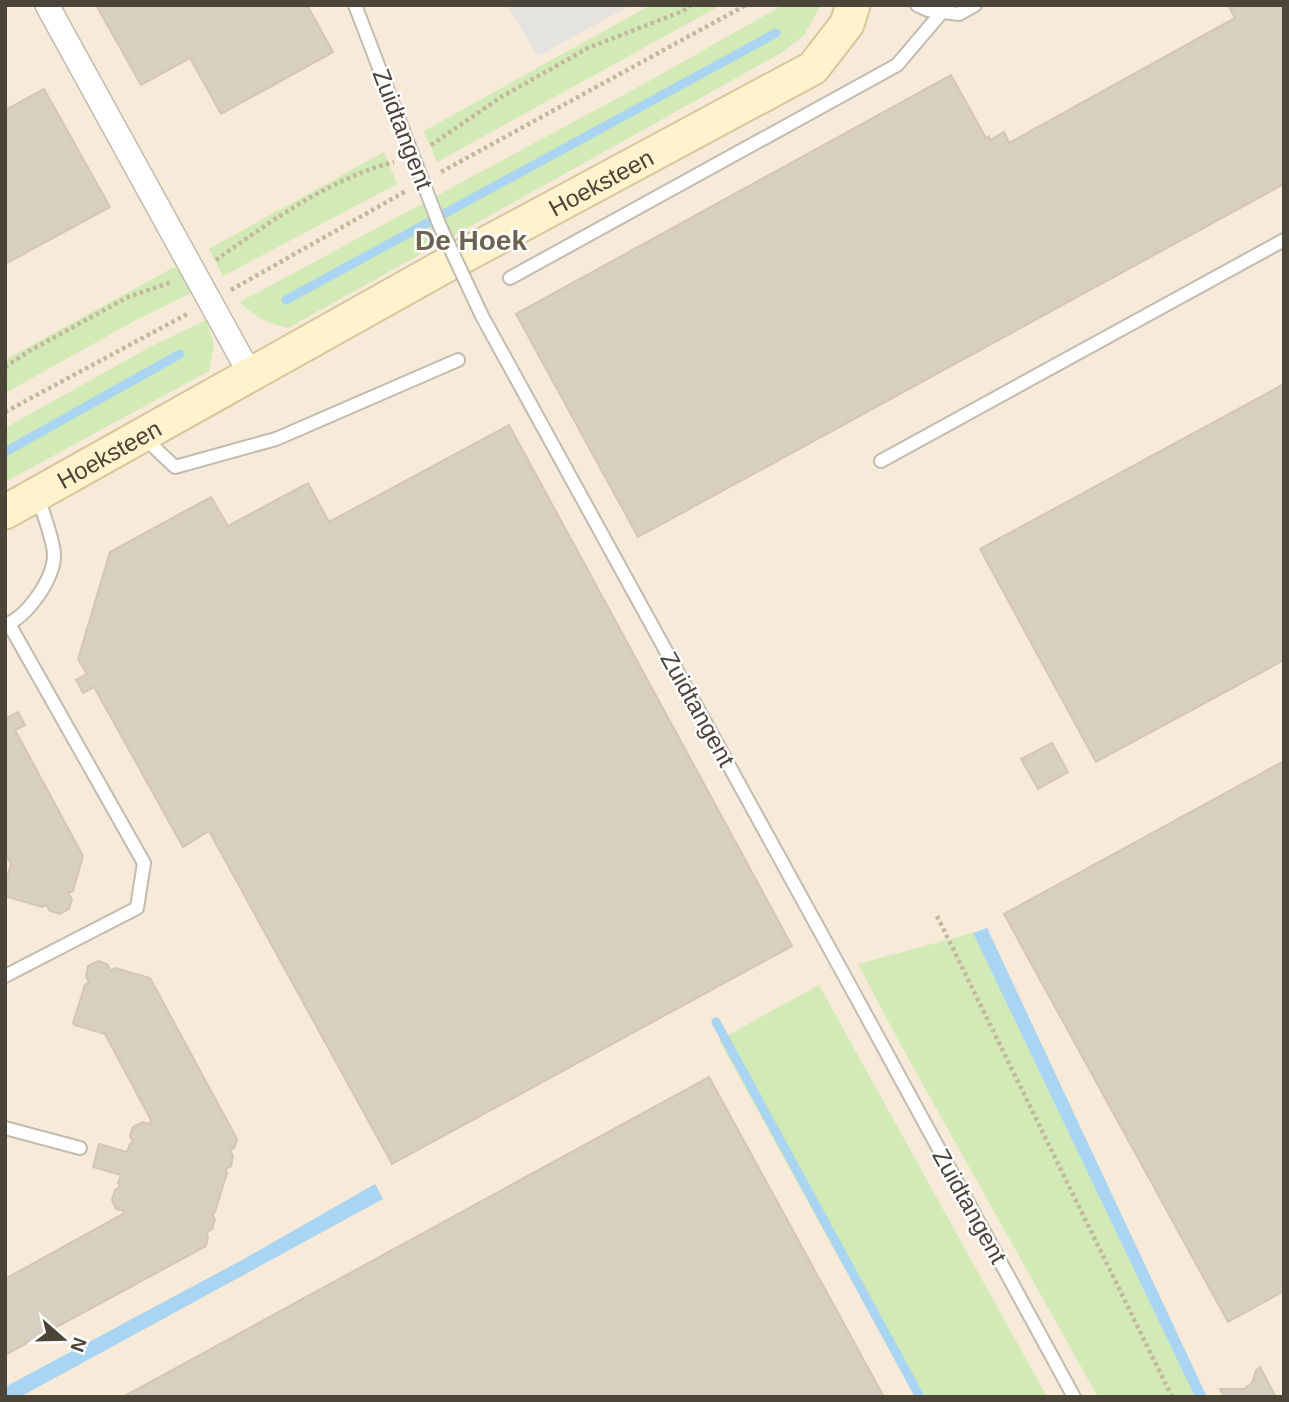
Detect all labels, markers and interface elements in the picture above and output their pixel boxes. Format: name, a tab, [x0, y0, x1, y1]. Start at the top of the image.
street label: Zuidtangent	[368, 65, 438, 193]
street label: Hoeksteen	[544, 143, 658, 221]
district label: De Hoek	[415, 225, 527, 256]
street label: Hoeksteen	[52, 414, 166, 494]
street label: Zuidtangent	[655, 647, 741, 771]
street label: Zuidtangent	[927, 1144, 1013, 1268]
north arrow	[28, 1304, 98, 1374]
text: N	[66, 1335, 91, 1355]

